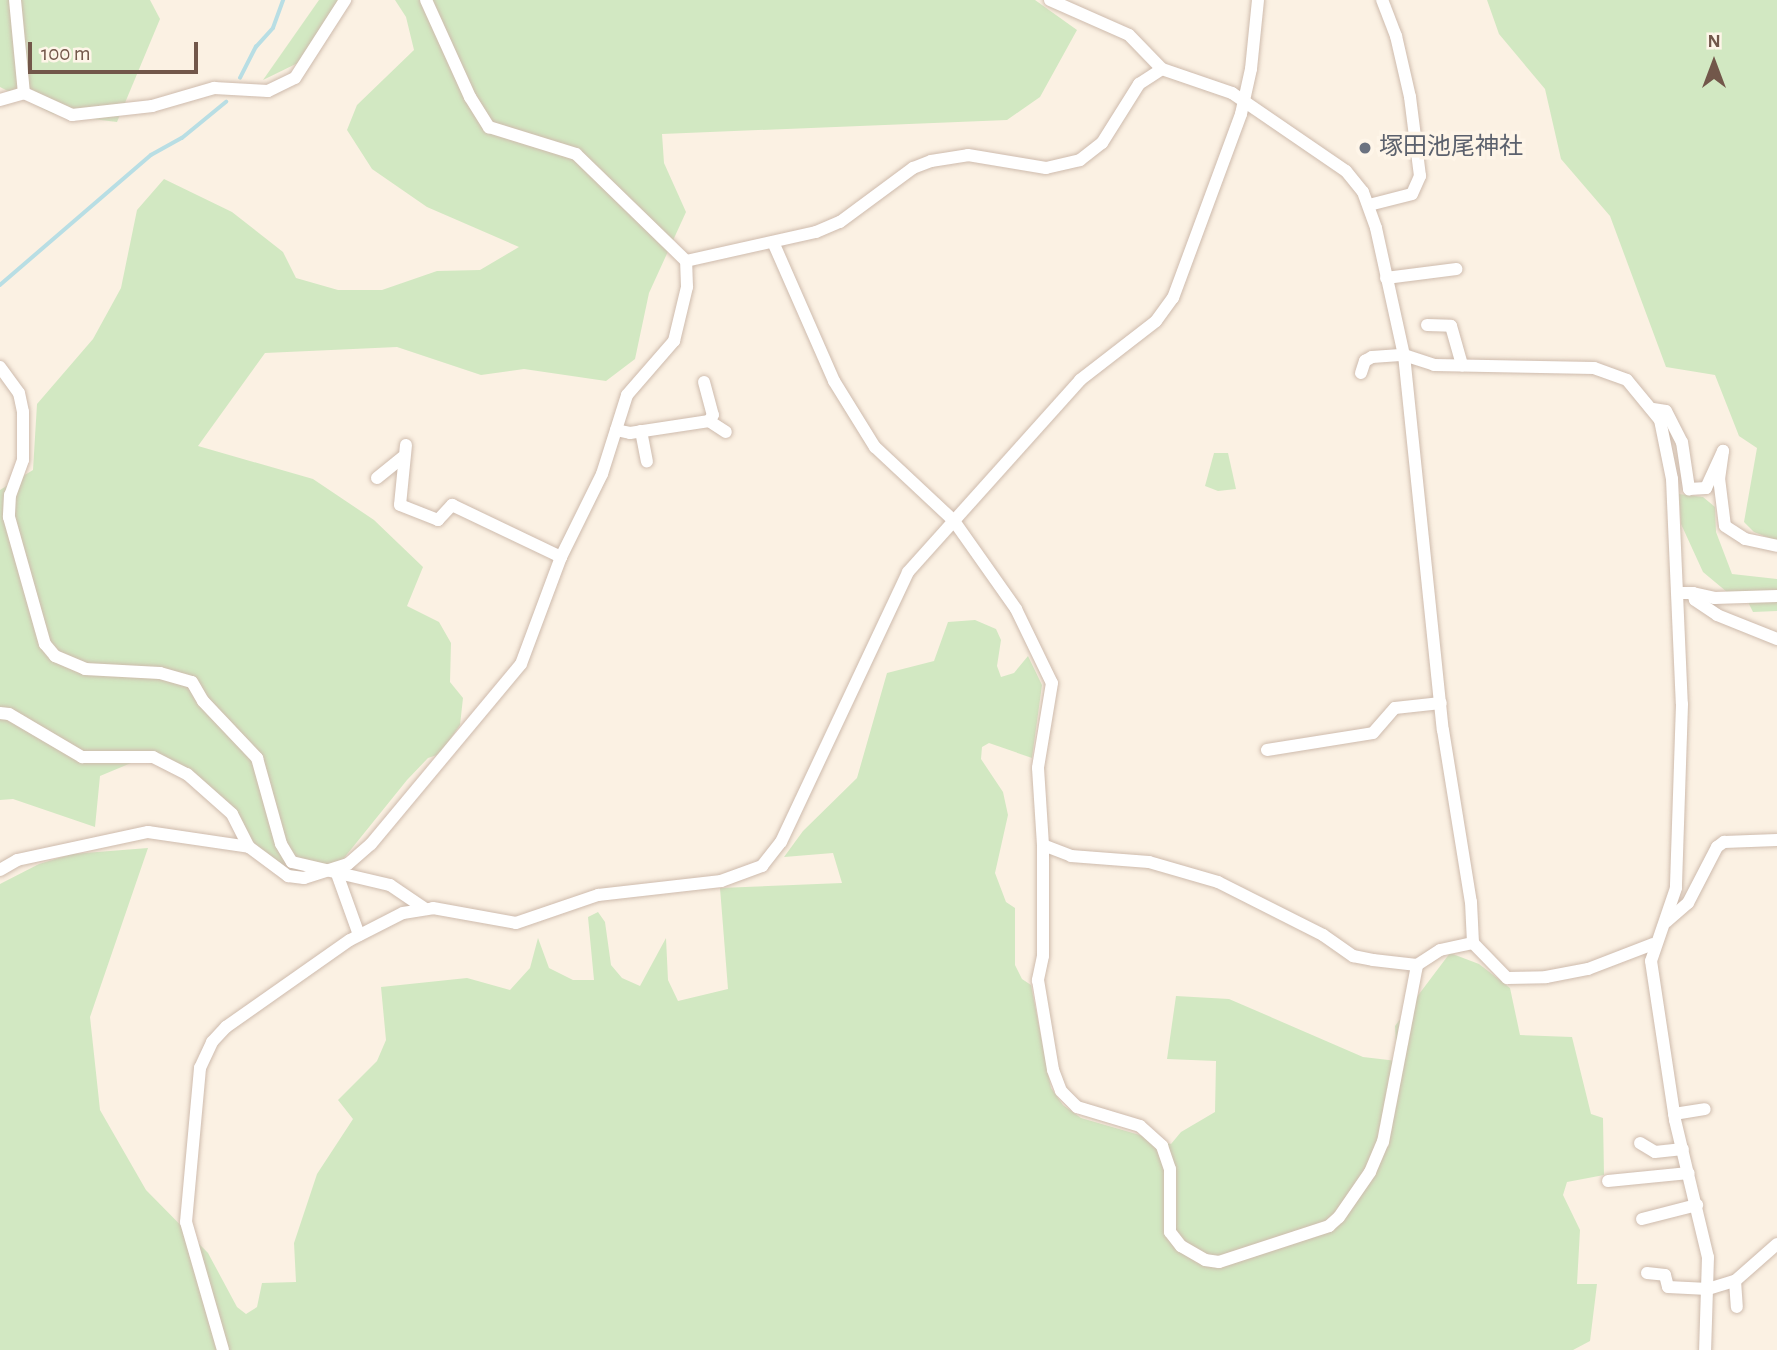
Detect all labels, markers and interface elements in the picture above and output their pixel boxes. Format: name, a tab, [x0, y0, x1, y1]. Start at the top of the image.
scale bar	[32, 28, 201, 72]
north arrow	[1679, 28, 1749, 98]
text: N	[1707, 32, 1721, 51]
text: 100 m	[41, 43, 91, 64]
place label: 塚田池尾神社	[1379, 134, 1523, 162]
marker: 塚田池尾神社	[1357, 140, 1373, 156]

